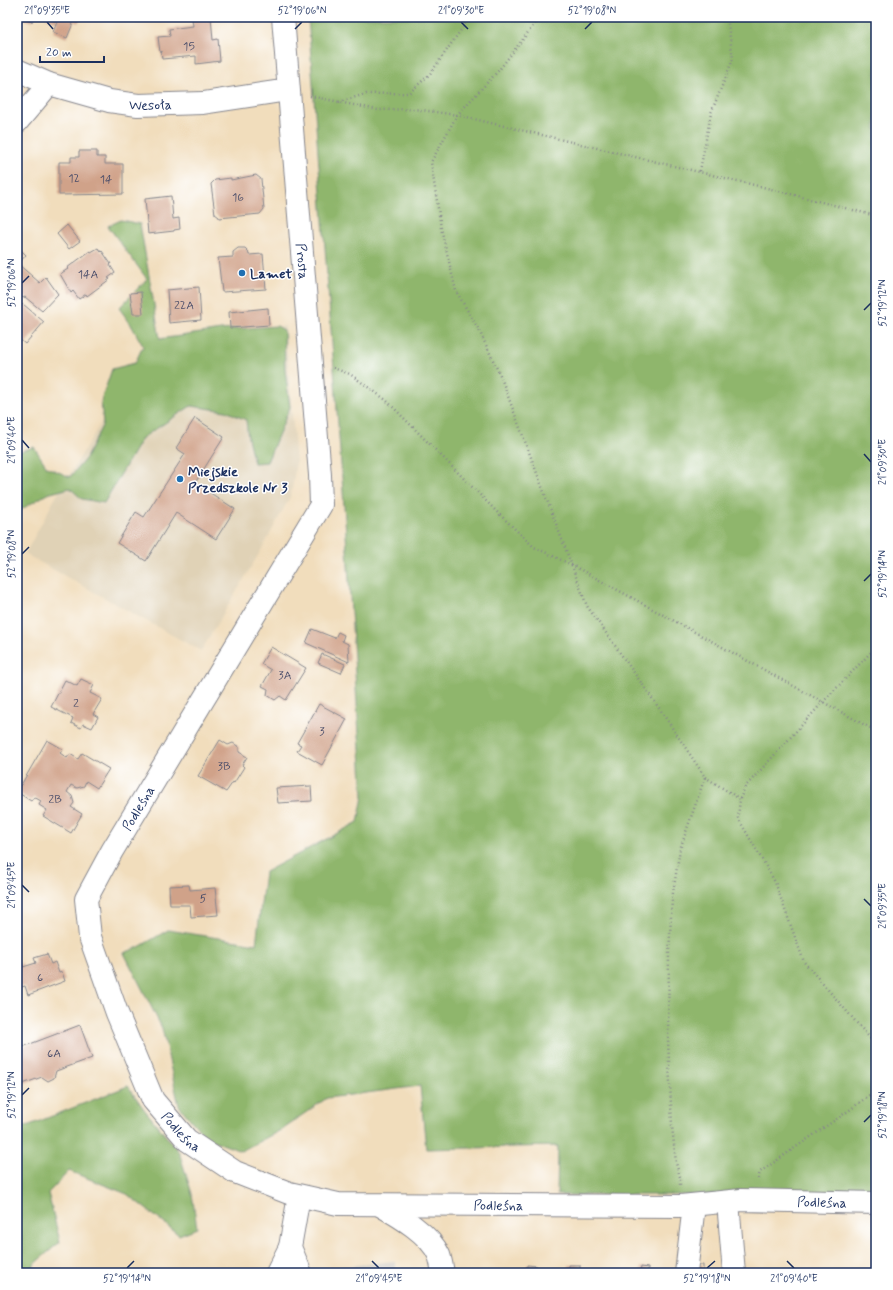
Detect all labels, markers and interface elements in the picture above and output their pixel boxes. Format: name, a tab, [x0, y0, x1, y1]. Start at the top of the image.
text: 21°09'35"E	[24, 4, 70, 18]
text: 52°19'06"N	[278, 4, 327, 18]
text: 21°09'30"E	[438, 4, 484, 18]
text: 52°19'08"N	[568, 4, 617, 18]
scale bar	[40, 38, 104, 64]
house number: 15	[183, 39, 195, 55]
text: 20 m	[46, 45, 72, 61]
street label: Wesoła	[128, 96, 172, 115]
house number: 12	[68, 171, 80, 187]
house number: 14	[100, 172, 112, 188]
house number: 16	[232, 190, 244, 206]
street label: Prosta	[291, 243, 312, 280]
text: 52°19'06"N	[5, 258, 19, 307]
place label: Lamet	[250, 265, 292, 283]
house number: 14A	[78, 267, 98, 283]
marker: Lamet	[237, 268, 247, 278]
text: 52°19'12"N	[876, 279, 890, 327]
house number: 22A	[174, 298, 194, 314]
text: 21°09'40"E	[5, 416, 19, 464]
text: 21°09'30"E	[876, 439, 890, 485]
place label: Miejskie Przedszkole Nr 3	[188, 463, 288, 497]
marker: Miejskie Przedszkole Nr 3	[175, 474, 185, 484]
text: 52°19'08"N	[5, 529, 19, 578]
text: 52°19'14"N	[876, 550, 890, 598]
house number: 3A	[278, 668, 292, 684]
house number: 2	[73, 696, 79, 712]
house number: 3	[319, 724, 325, 740]
house number: 3B	[217, 759, 231, 775]
street label: Podleśna	[118, 783, 159, 834]
house number: 2B	[48, 792, 62, 808]
text: 21°09'45"E	[5, 861, 19, 908]
text: 21°09'35"E	[876, 883, 890, 929]
house number: 5	[199, 891, 207, 907]
house number: 6	[37, 970, 43, 986]
house number: 6A	[47, 1046, 61, 1062]
text: 52°19'12"N	[5, 1071, 19, 1119]
text: 52°19'18"N	[876, 1091, 890, 1139]
street label: Podleśna	[157, 1108, 204, 1157]
street label: Podleśna	[797, 1193, 847, 1212]
street label: Podleśna	[473, 1197, 523, 1215]
text: 52°19'14"N	[103, 1272, 151, 1286]
text: 21°09'45"E	[356, 1272, 403, 1286]
text: 52°19'18"N	[683, 1272, 731, 1286]
text: 21°09'40"E	[770, 1272, 818, 1286]

